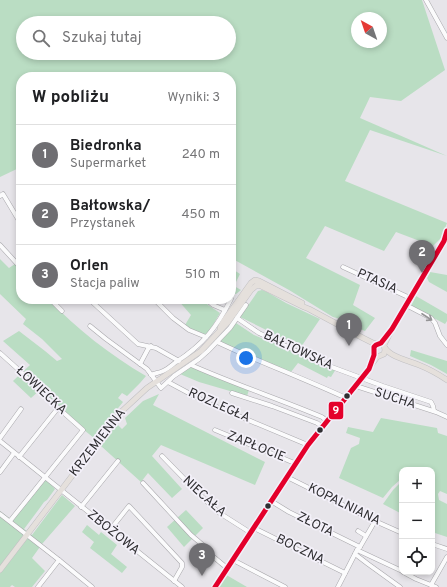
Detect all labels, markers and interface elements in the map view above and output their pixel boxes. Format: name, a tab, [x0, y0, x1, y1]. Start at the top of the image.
north arrow	[351, 12, 387, 48]
search box	[16, 16, 236, 60]
icon: search	[30, 27, 52, 49]
text: Szukaj tutaj	[62, 29, 142, 48]
text: W pobliżu	[32, 87, 109, 109]
text: Wyniki: 3	[168, 90, 220, 106]
text: Biedronka	[70, 137, 142, 156]
text: 1	[42, 147, 48, 163]
text: 240 m	[182, 147, 220, 163]
text: Supermarket	[70, 156, 146, 172]
text: Bałtowska/	[70, 197, 150, 216]
text: 2	[41, 207, 49, 223]
text: 450 m	[181, 207, 220, 223]
text: Przystanek	[70, 216, 135, 232]
pin: 2	[409, 240, 435, 273]
text: Orlen	[70, 257, 109, 276]
street label: PTASIA	[354, 266, 400, 298]
text: 3	[41, 267, 49, 283]
text: 510 m	[185, 267, 220, 283]
text: Stacja paliw	[70, 276, 140, 292]
pin: 1	[336, 313, 362, 346]
one-way arrow	[421, 313, 432, 321]
street label: BAŁTOWSKA	[261, 328, 336, 374]
your location	[236, 348, 256, 368]
street label: ŁOWIECKA	[12, 363, 70, 419]
street label: ROZLEGŁA	[186, 385, 253, 427]
street label: SUCHA	[372, 385, 418, 413]
unlabelled marker	[342, 391, 352, 401]
line badge: 9	[328, 401, 344, 420]
text: 9	[333, 404, 340, 418]
street label: KRZEMIENNA	[66, 406, 130, 480]
unlabelled marker	[315, 425, 325, 435]
street label: ZAPŁOCIE	[224, 428, 288, 466]
map controls	[399, 467, 435, 575]
button: +	[399, 467, 435, 503]
street label: NIECAŁA	[179, 473, 229, 521]
street label: KOPALNIANA	[305, 480, 383, 530]
unlabelled marker	[263, 501, 273, 511]
button: −	[399, 503, 435, 539]
street label: ZBOŻOWA	[84, 505, 144, 559]
street label: ZŁOTA	[294, 509, 336, 541]
street label: BOCZNA	[273, 531, 327, 569]
button: locate	[399, 539, 435, 575]
pin: 3	[189, 543, 215, 576]

